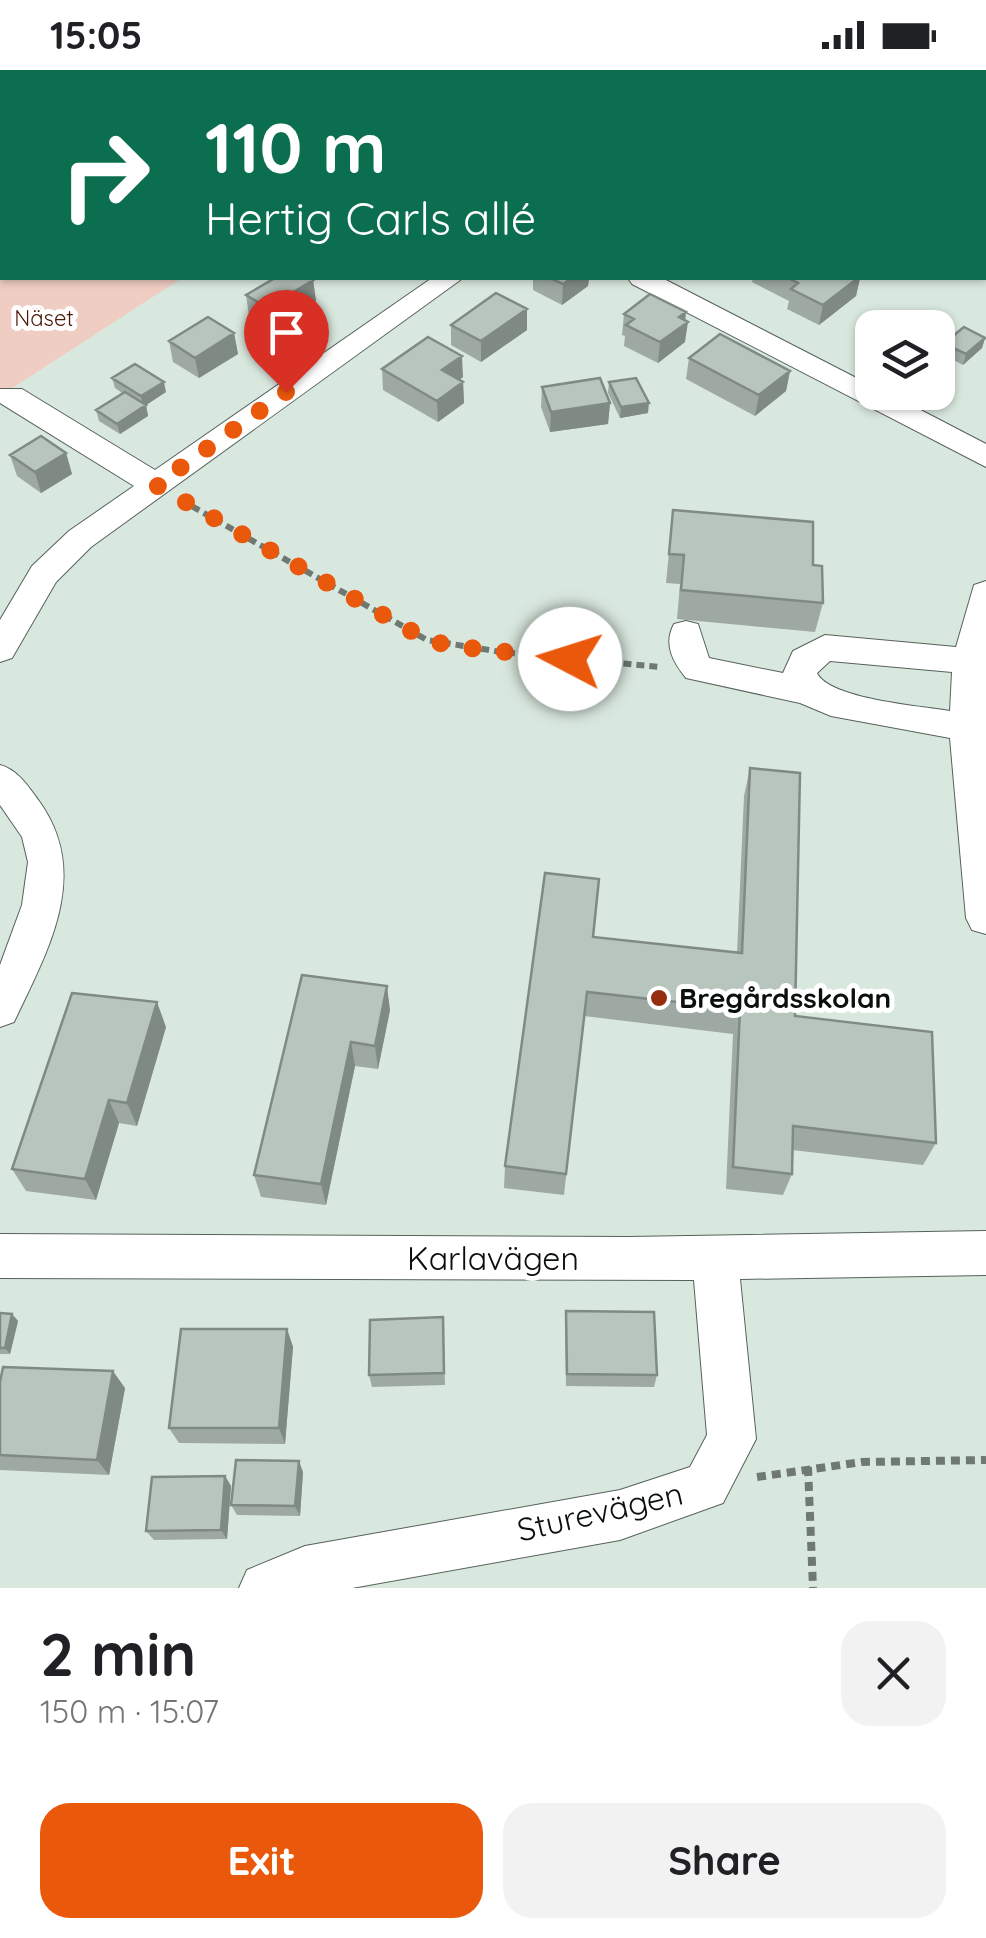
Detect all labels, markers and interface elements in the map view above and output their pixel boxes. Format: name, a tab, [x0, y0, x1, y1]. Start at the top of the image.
text: 15:05	[50, 11, 142, 59]
text: 110 m	[205, 103, 387, 191]
icon: right	[40, 110, 170, 240]
text: Hertig Carls allé	[205, 190, 536, 246]
pin	[244, 290, 329, 393]
park label: Näset	[14, 304, 74, 332]
icon: arrive	[259, 305, 314, 360]
map controls	[855, 310, 955, 410]
button: layers	[855, 310, 955, 410]
position arrow	[518, 607, 622, 711]
place label: Bregårdsskolan	[679, 980, 891, 1015]
marker: Bregårdsskolan	[648, 987, 670, 1009]
street label: Karlavägen	[407, 1238, 579, 1278]
street label: Sturevägen	[513, 1473, 686, 1549]
text: 2 min	[40, 1616, 196, 1691]
button: close	[841, 1621, 946, 1726]
text: 150 m · 15:07	[40, 1691, 219, 1731]
button: Exit	[40, 1803, 483, 1918]
button: Share	[503, 1803, 946, 1918]

